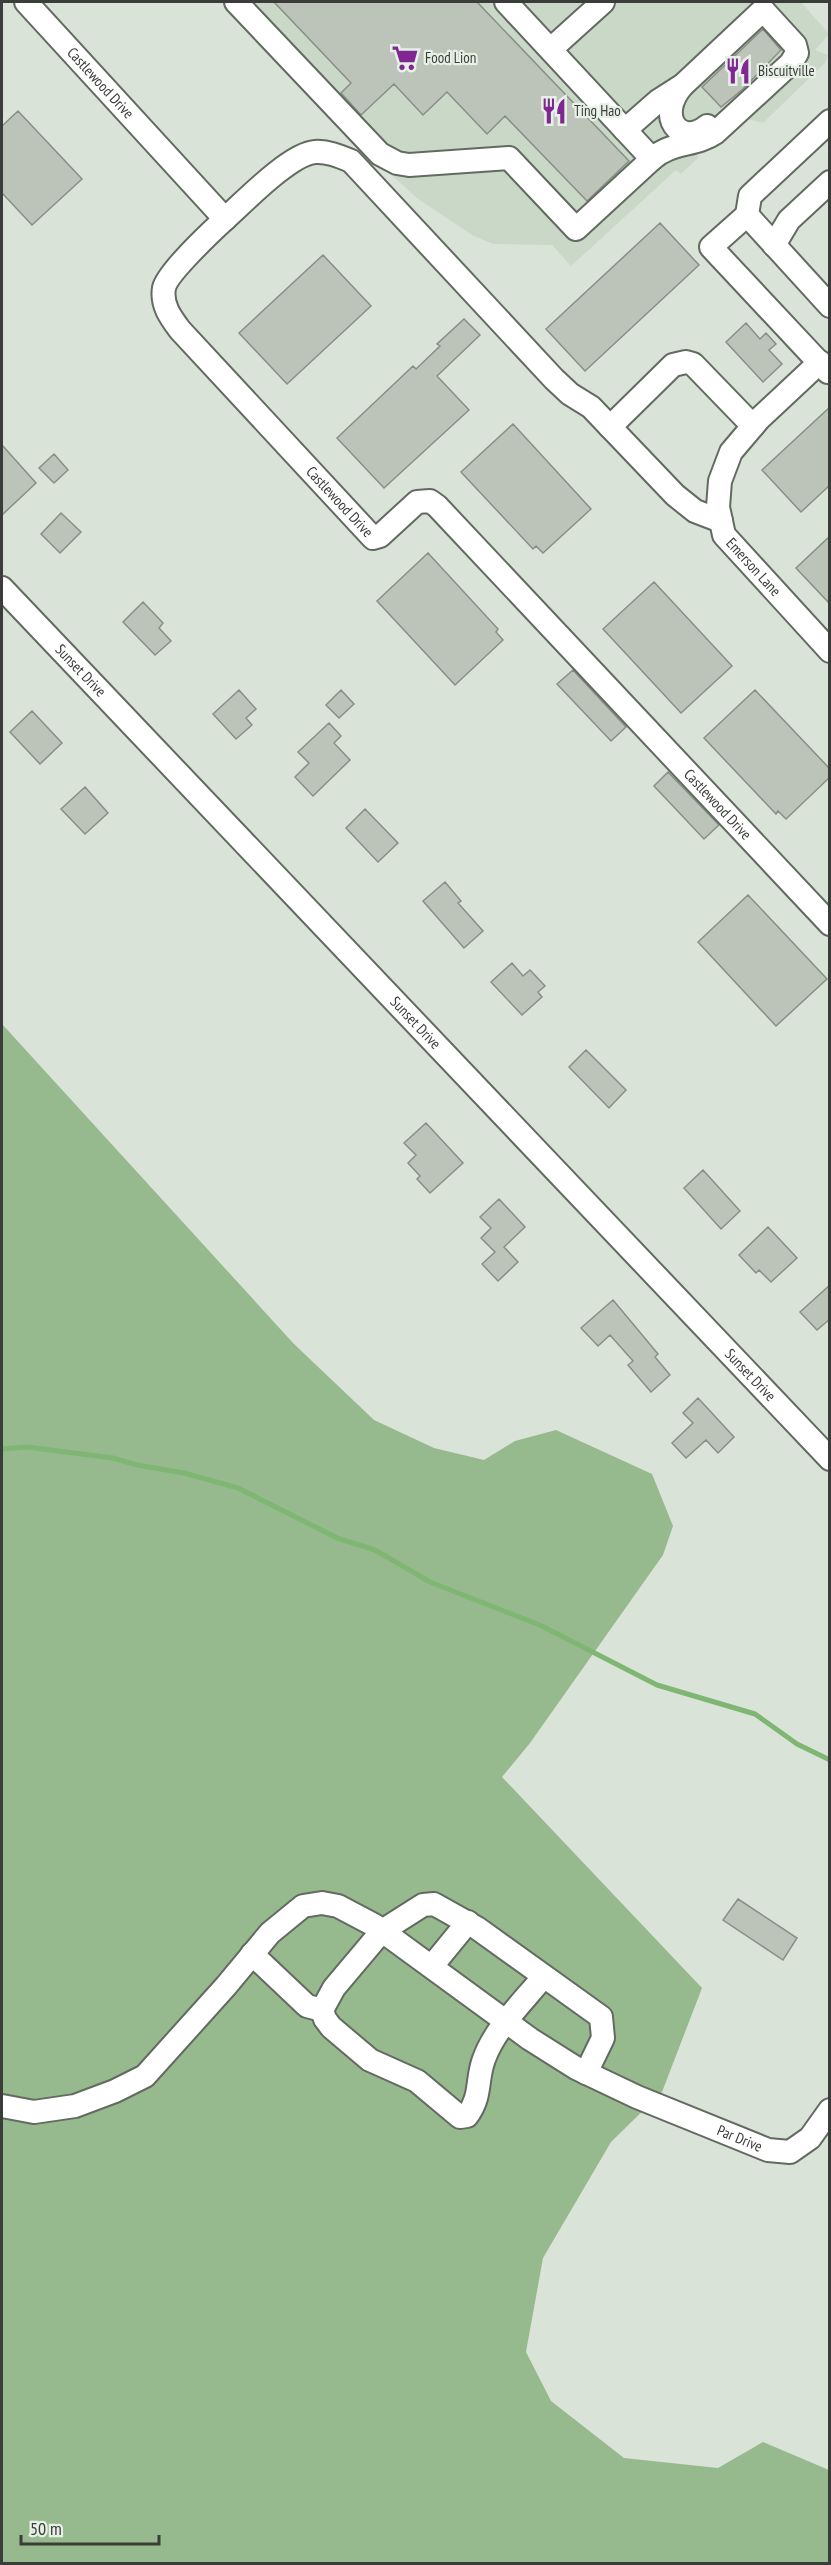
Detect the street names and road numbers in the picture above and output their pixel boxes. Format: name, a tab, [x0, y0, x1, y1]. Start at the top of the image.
street label: Castlewood Drive	[63, 43, 138, 122]
street label: Castlewood Drive	[302, 462, 377, 541]
street label: Emerson Lane	[722, 534, 785, 600]
street label: Sunset Drive	[51, 640, 110, 701]
street label: Castlewood Drive	[680, 765, 756, 843]
street label: Sunset Drive	[386, 992, 445, 1053]
street label: Sunset Drive	[721, 1344, 780, 1405]
street label: Par Drive	[715, 2120, 765, 2156]

